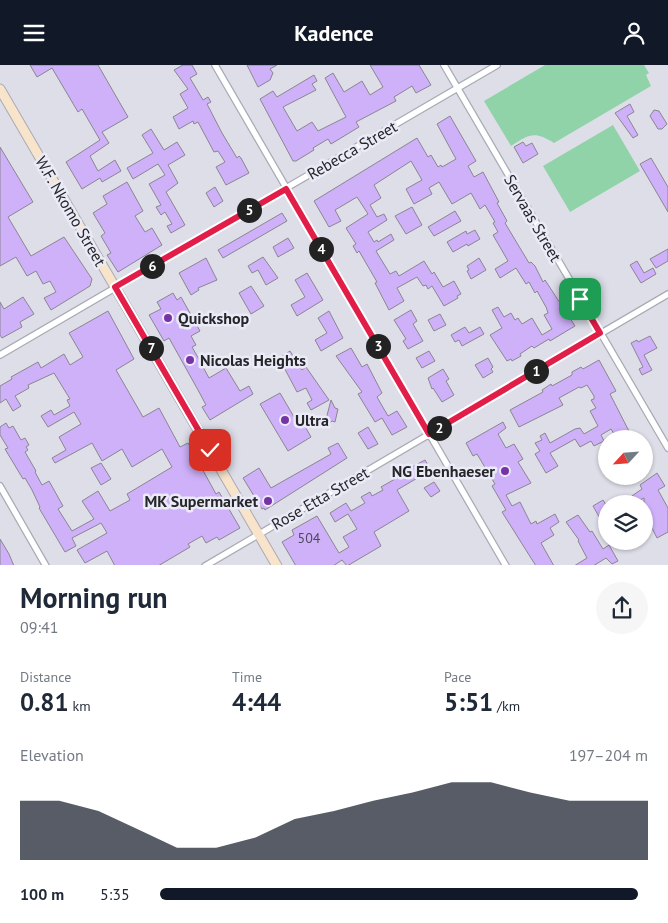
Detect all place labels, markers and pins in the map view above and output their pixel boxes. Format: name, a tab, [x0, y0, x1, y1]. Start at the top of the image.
pin: 5	[236, 197, 262, 223]
pin: 4	[308, 237, 334, 261]
pin: 6	[140, 253, 164, 279]
pin	[559, 278, 601, 320]
place label: Quickshop	[178, 308, 249, 328]
marker: Quickshop	[162, 312, 174, 324]
pin: 3	[366, 333, 390, 359]
pin: 7	[138, 335, 164, 361]
place label: Nicolas Heights	[200, 350, 306, 370]
marker: Nicolas Heights	[184, 354, 196, 366]
pin: 1	[524, 359, 548, 383]
place label: Ultra	[295, 410, 329, 430]
marker: Ultra	[279, 414, 291, 426]
pin: 2	[426, 415, 452, 441]
pin	[189, 429, 231, 471]
place label: NG Ebenhaeser	[392, 461, 495, 481]
marker: NG Ebenhaeser	[499, 465, 511, 477]
place label: MK Supermarket	[144, 491, 258, 511]
marker: MK Supermarket	[262, 495, 274, 507]

